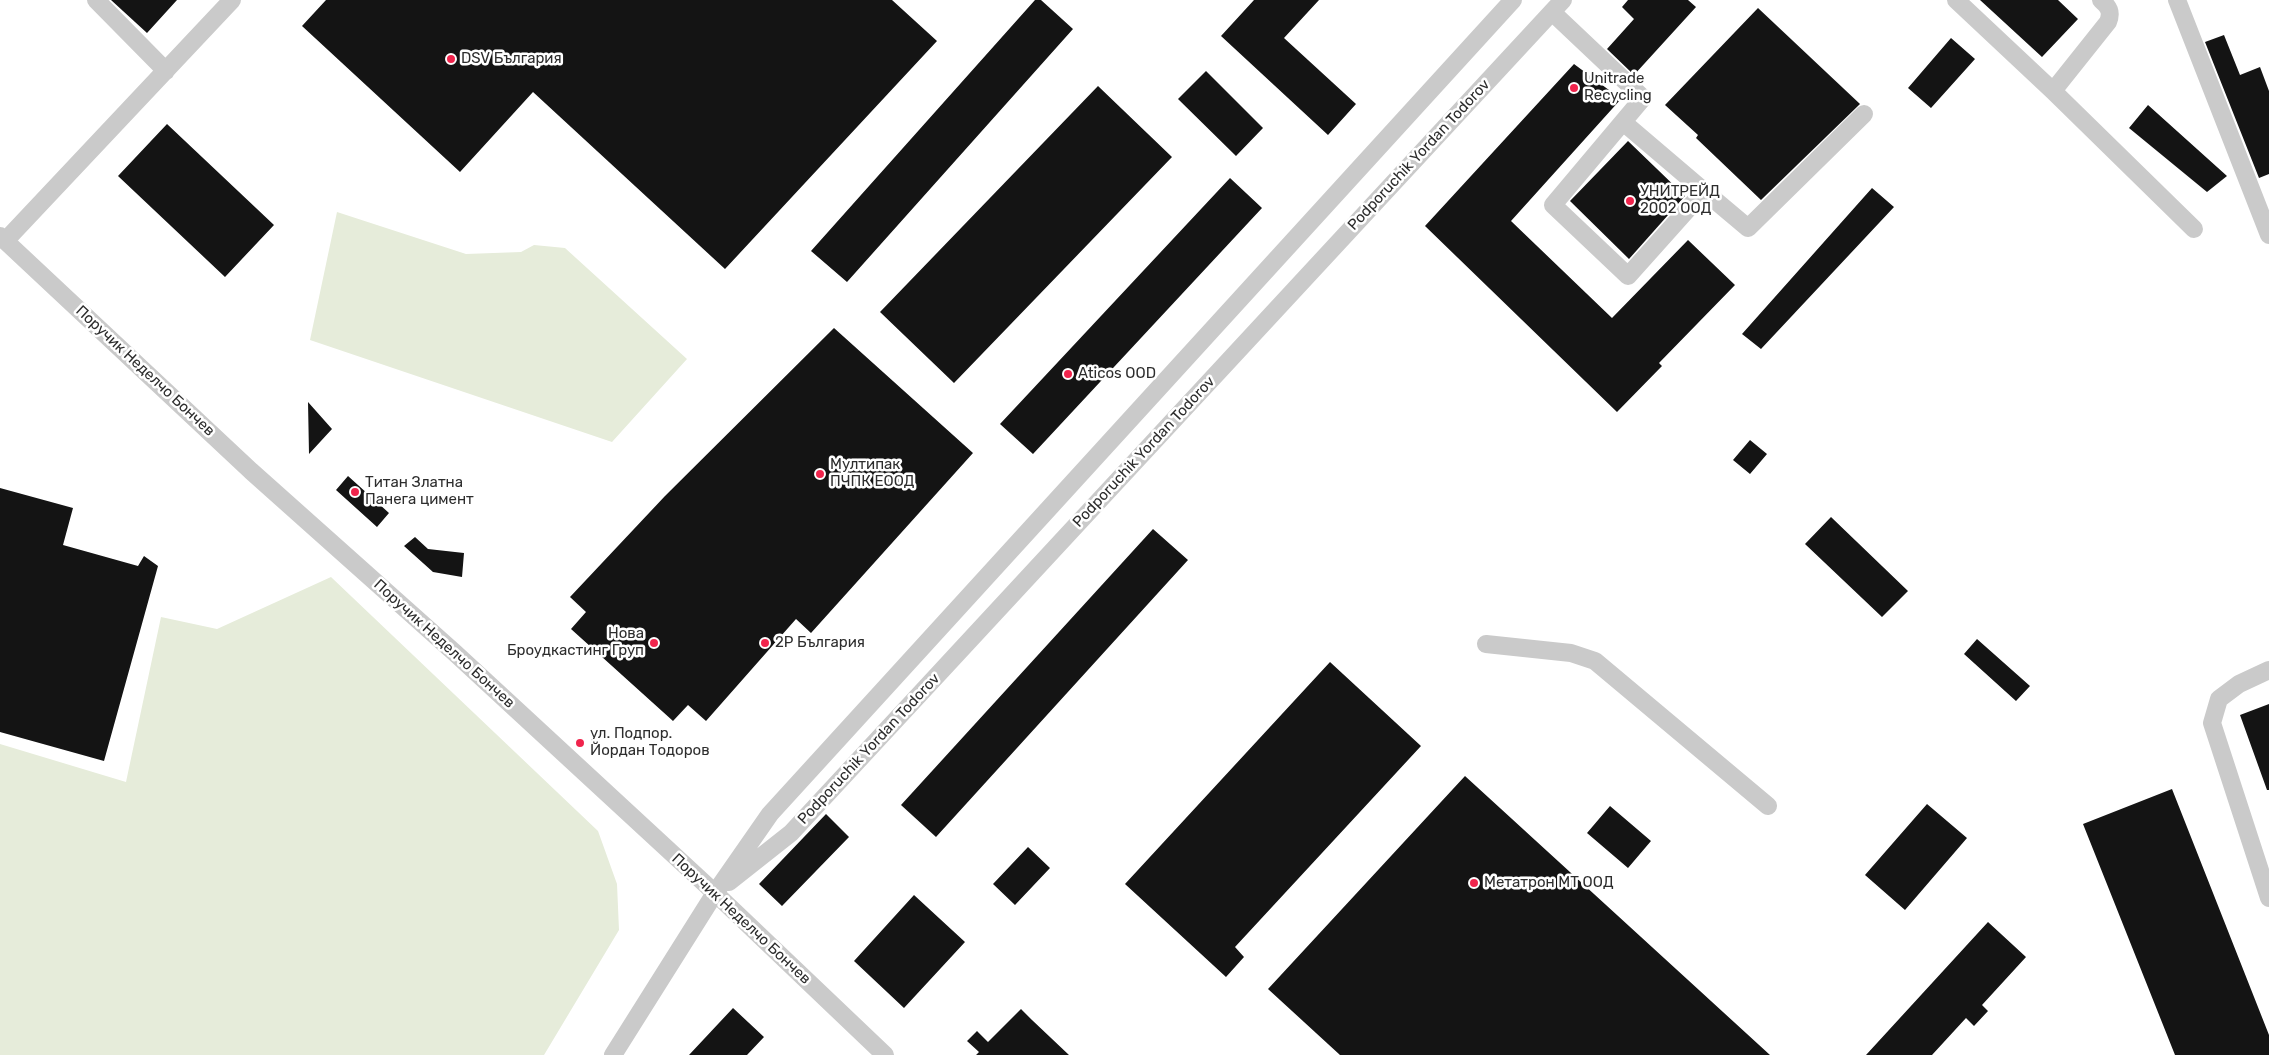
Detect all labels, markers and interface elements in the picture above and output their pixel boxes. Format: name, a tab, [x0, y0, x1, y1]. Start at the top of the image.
place label: DSV България	[461, 50, 562, 68]
marker: DSV България	[445, 53, 457, 65]
place label: Unitrade Recycling	[1584, 70, 1652, 105]
street label: Podporuchik Yordan Todorov	[1344, 76, 1494, 234]
marker: Unitrade Recycling	[1568, 82, 1580, 94]
place label: УНИТРЕЙД 2002 ООД	[1640, 183, 1720, 218]
marker: УНИТРЕЙД 2002 ООД	[1624, 195, 1636, 207]
street label: Поручик Неделчо Бончев	[72, 302, 218, 440]
place label: Aticos OOD	[1078, 365, 1156, 383]
marker: Aticos OOD	[1062, 368, 1074, 380]
street label: Podporuchik Yordan Todorov	[1069, 373, 1219, 531]
place label: Мултипак ПЧПК ЕООД	[830, 456, 914, 491]
marker: Мултипак ПЧПК ЕООД	[814, 468, 826, 480]
place label: Титан Златна Панега цимент	[365, 474, 474, 509]
marker: Титан Златна Панега цимент	[349, 486, 361, 498]
street label: Поручик Неделчо Бончев	[370, 576, 518, 712]
place label: Нова Броудкастинг Груп	[507, 625, 644, 660]
place label: 2Р България	[775, 634, 865, 652]
marker: Нова Броудкастинг Груп	[648, 637, 660, 649]
marker: 2Р България	[759, 637, 771, 649]
street label: Podporuchik Yordan Todorov	[794, 670, 944, 828]
place label: ул. Подпор. Йордан Тодоров	[590, 725, 710, 760]
marker: ул. Подпор. Йордан Тодоров	[574, 737, 586, 749]
street label: Поручик Неделчо Бончев	[668, 850, 814, 988]
place label: Метатрон МТ ООД	[1484, 874, 1614, 892]
marker: Метатрон МТ ООД	[1468, 877, 1480, 889]

